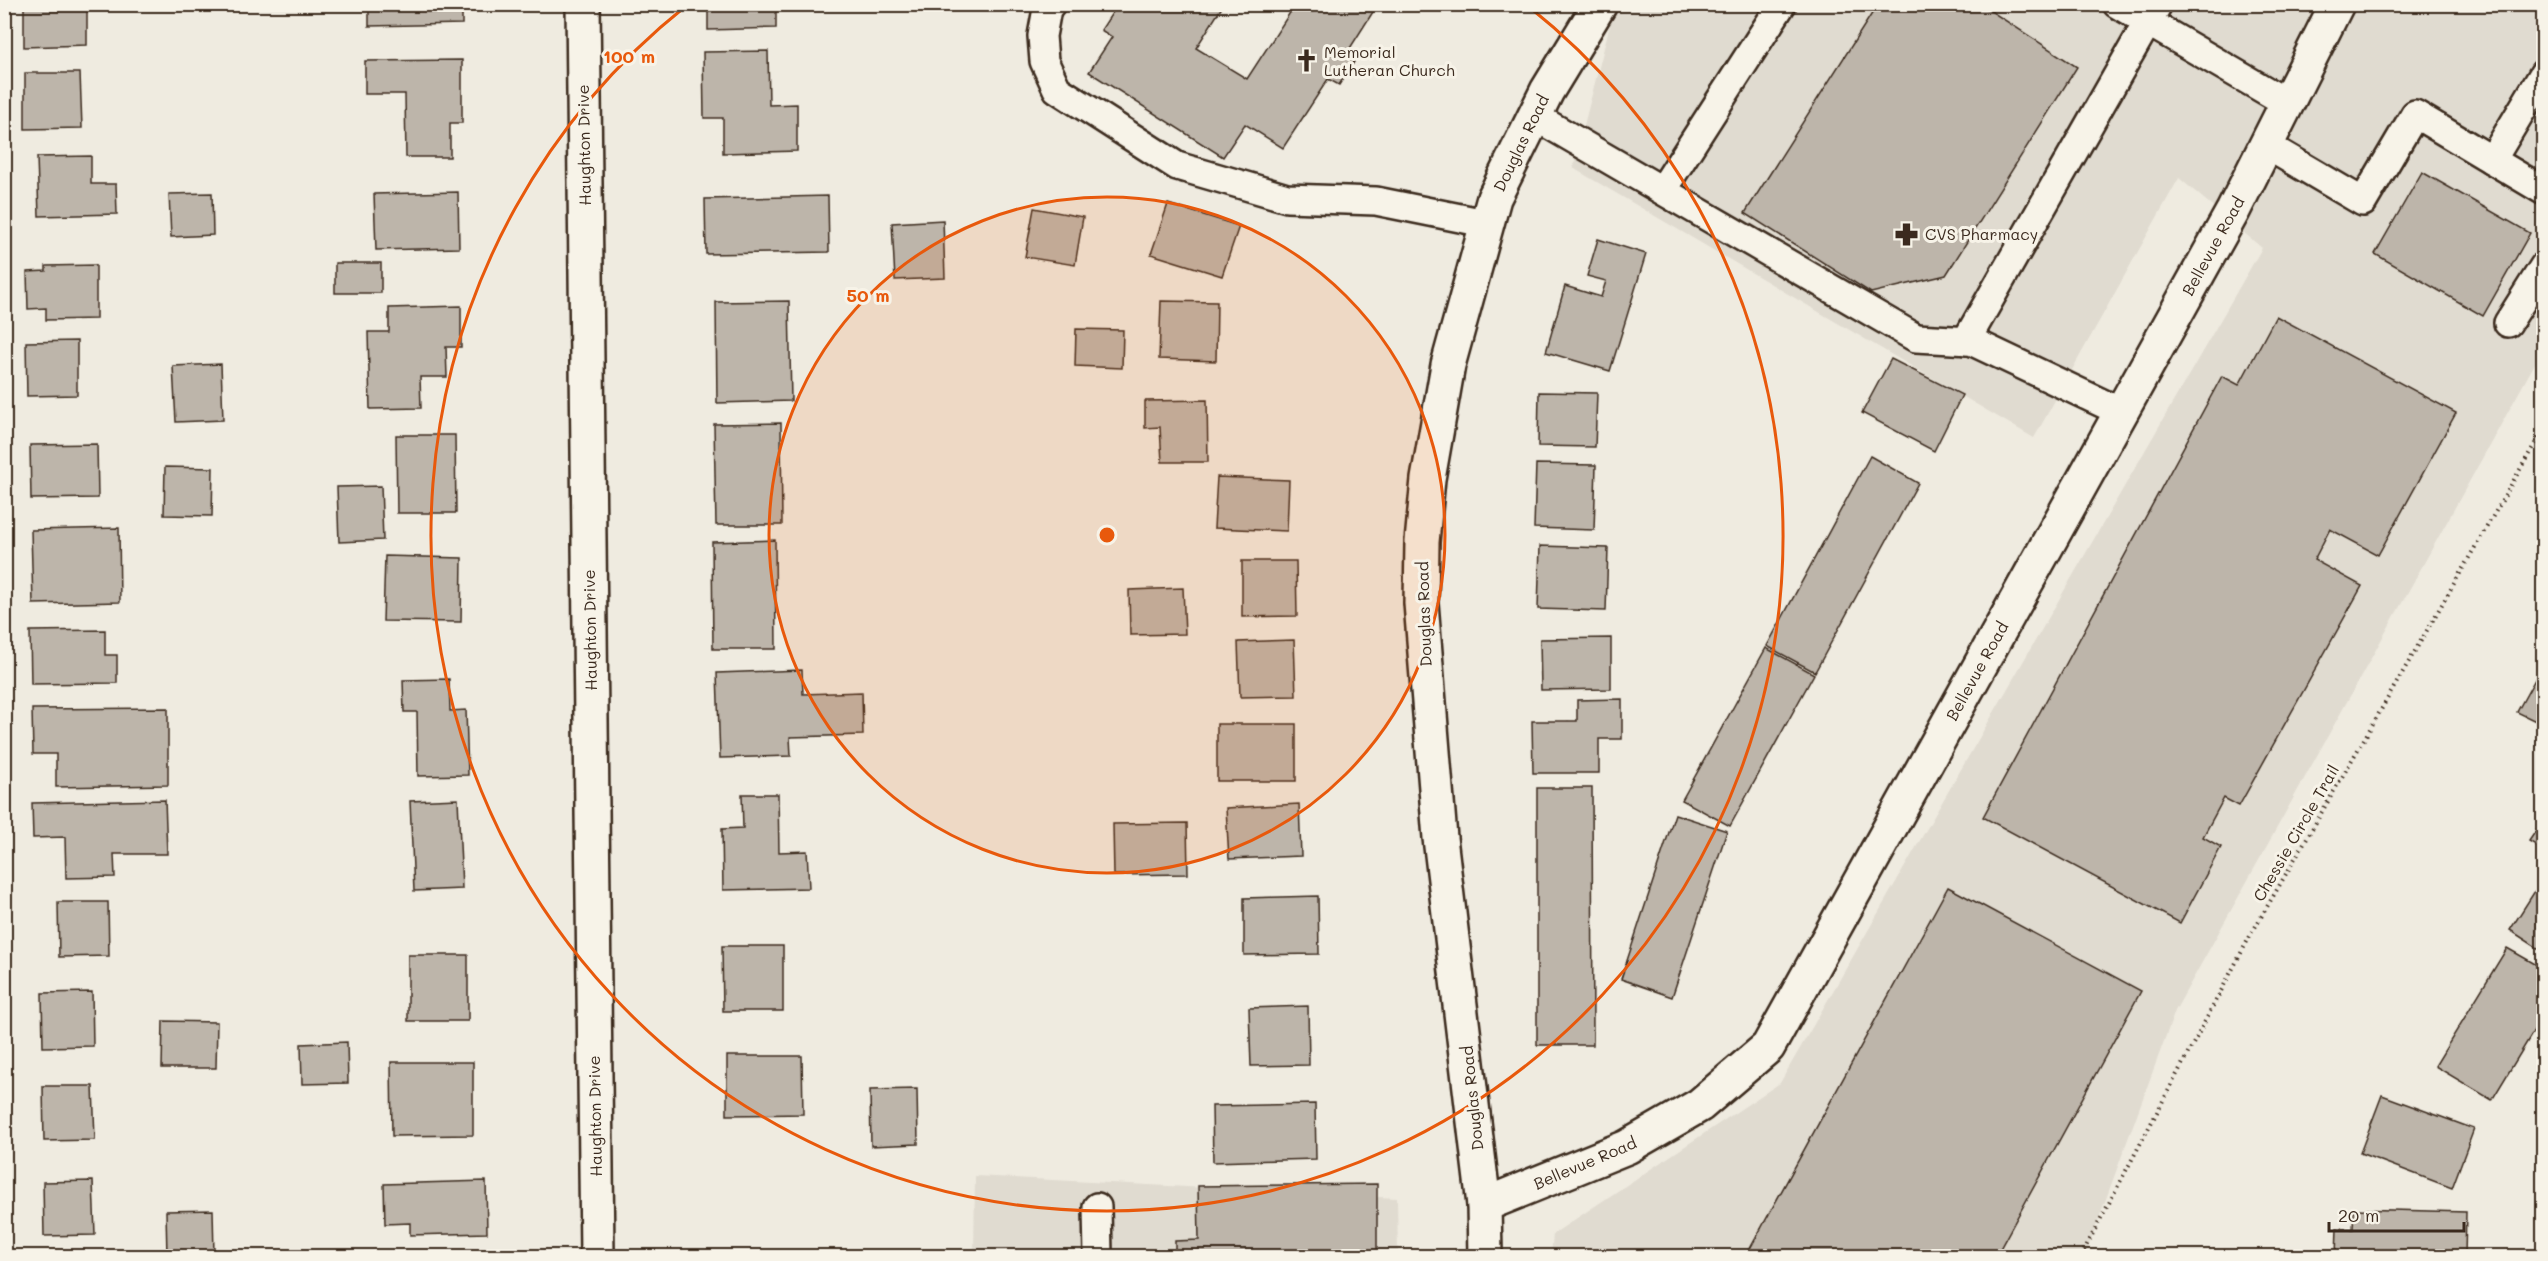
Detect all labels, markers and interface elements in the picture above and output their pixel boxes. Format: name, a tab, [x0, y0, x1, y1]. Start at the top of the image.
place label: Memorial Lutheran Church	[1324, 41, 1455, 80]
text: 100 m	[603, 44, 655, 68]
church icon: Memorial Lutheran Church	[1293, 48, 1319, 74]
street label: Haughton Drive	[572, 84, 595, 206]
street label: Douglas Road	[1488, 91, 1553, 195]
street label: Bellevue Road	[2177, 193, 2248, 299]
pharmacy icon: CVS Pharmacy	[1894, 221, 1920, 247]
place label: CVS Pharmacy	[1925, 223, 2038, 244]
text: 50 m	[847, 283, 889, 307]
centre of rings	[1097, 525, 1117, 545]
street label: Douglas Road	[1411, 561, 1436, 667]
street label: Haughton Drive	[578, 569, 601, 691]
street label: Bellevue Road	[1941, 618, 2012, 724]
street label: Chessie Circle Trail	[2248, 761, 2343, 905]
street label: Douglas Road	[1456, 1045, 1487, 1151]
street label: Haughton Drive	[583, 1055, 606, 1177]
street label: Bellevue Road	[1530, 1131, 1639, 1194]
scale bar	[2329, 1195, 2464, 1233]
text: 20 m	[2338, 1203, 2379, 1227]

